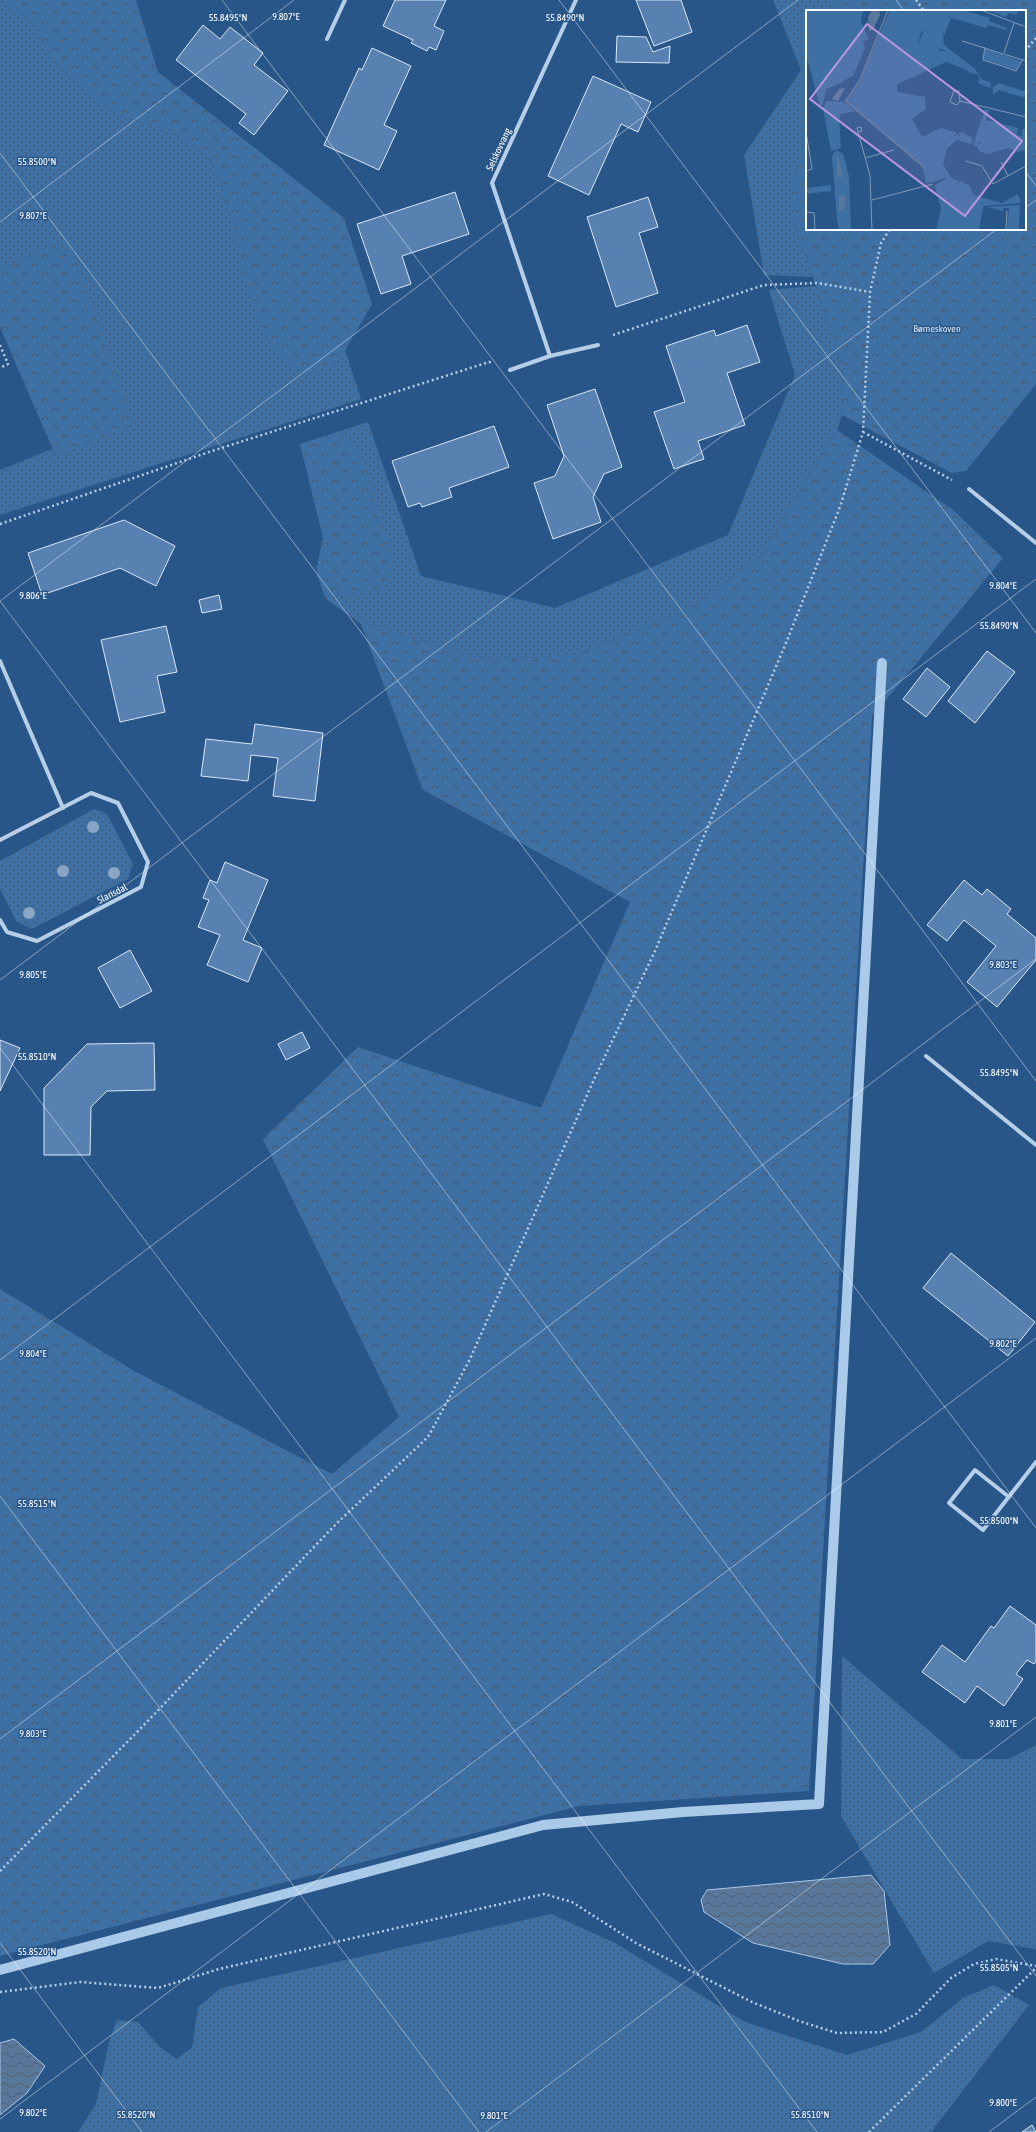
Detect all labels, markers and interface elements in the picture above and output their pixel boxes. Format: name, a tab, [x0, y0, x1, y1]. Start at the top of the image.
inset map	[806, 10, 1026, 230]
text: 9.807°E	[272, 11, 301, 22]
text: 55.8495°N	[209, 12, 247, 23]
text: 55.8490°N	[546, 12, 584, 23]
street label: Selskovvang	[484, 126, 513, 172]
text: 55.8500°N	[18, 156, 56, 167]
text: 9.807°E	[19, 210, 48, 221]
park label: Børneskoven	[913, 323, 961, 334]
text: 9.804°E	[989, 580, 1018, 591]
text: 9.806°E	[19, 590, 48, 601]
text: 55.8490°N	[980, 620, 1018, 631]
street label: Slarisdal	[95, 881, 129, 906]
text: 9.803°E	[989, 959, 1018, 970]
text: 9.805°E	[19, 969, 48, 980]
text: 55.8510°N	[18, 1051, 56, 1062]
text: 55.8495°N	[980, 1067, 1018, 1078]
text: 9.802°E	[989, 1338, 1018, 1349]
text: 9.804°E	[19, 1348, 48, 1359]
text: 55.8515°N	[18, 1498, 56, 1509]
text: 55.8500°N	[980, 1515, 1018, 1526]
text: 9.801°E	[989, 1718, 1018, 1729]
text: 9.803°E	[19, 1728, 48, 1739]
text: 55.8520°N	[18, 1946, 56, 1957]
text: 55.8505°N	[980, 1962, 1018, 1973]
text: 9.800°E	[989, 2097, 1018, 2108]
text: 9.802°E	[19, 2107, 48, 2118]
text: 55.8520°N	[117, 2109, 155, 2120]
text: 55.8510°N	[791, 2109, 829, 2120]
text: 9.801°E	[480, 2110, 509, 2121]

